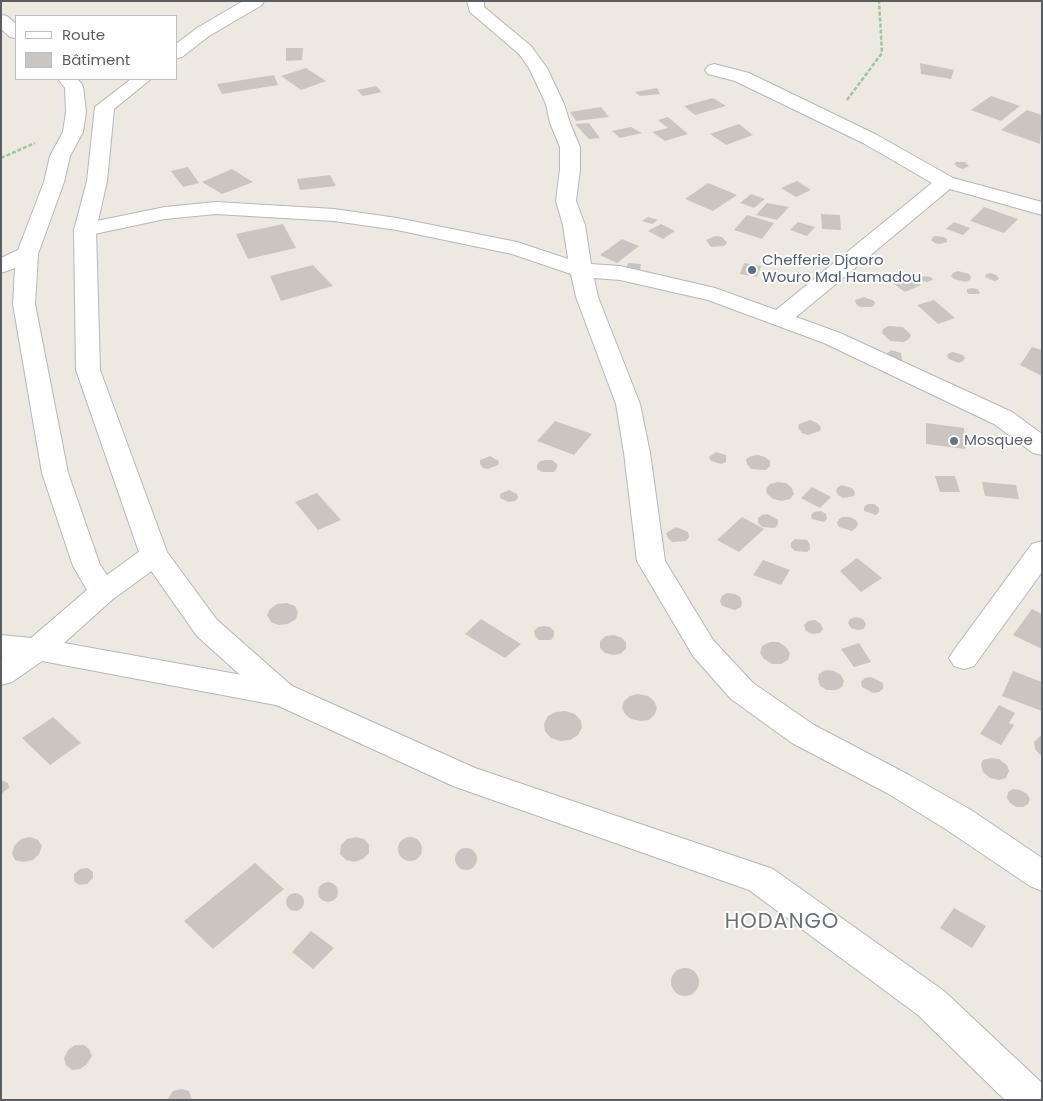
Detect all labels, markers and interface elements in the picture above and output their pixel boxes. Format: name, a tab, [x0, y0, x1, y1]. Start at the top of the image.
legend	[15, 15, 178, 80]
text: Route	[62, 24, 105, 45]
text: Bâtiment	[62, 49, 130, 70]
place label: Chefferie Djaoro Wouro Mal Hamadou	[762, 252, 921, 287]
marker: Chefferie Djaoro Wouro Mal Hamadou	[746, 264, 758, 276]
place label: Mosquee	[964, 432, 1033, 450]
marker: Mosquee	[948, 435, 960, 447]
district label: HODANGO	[724, 910, 840, 936]

